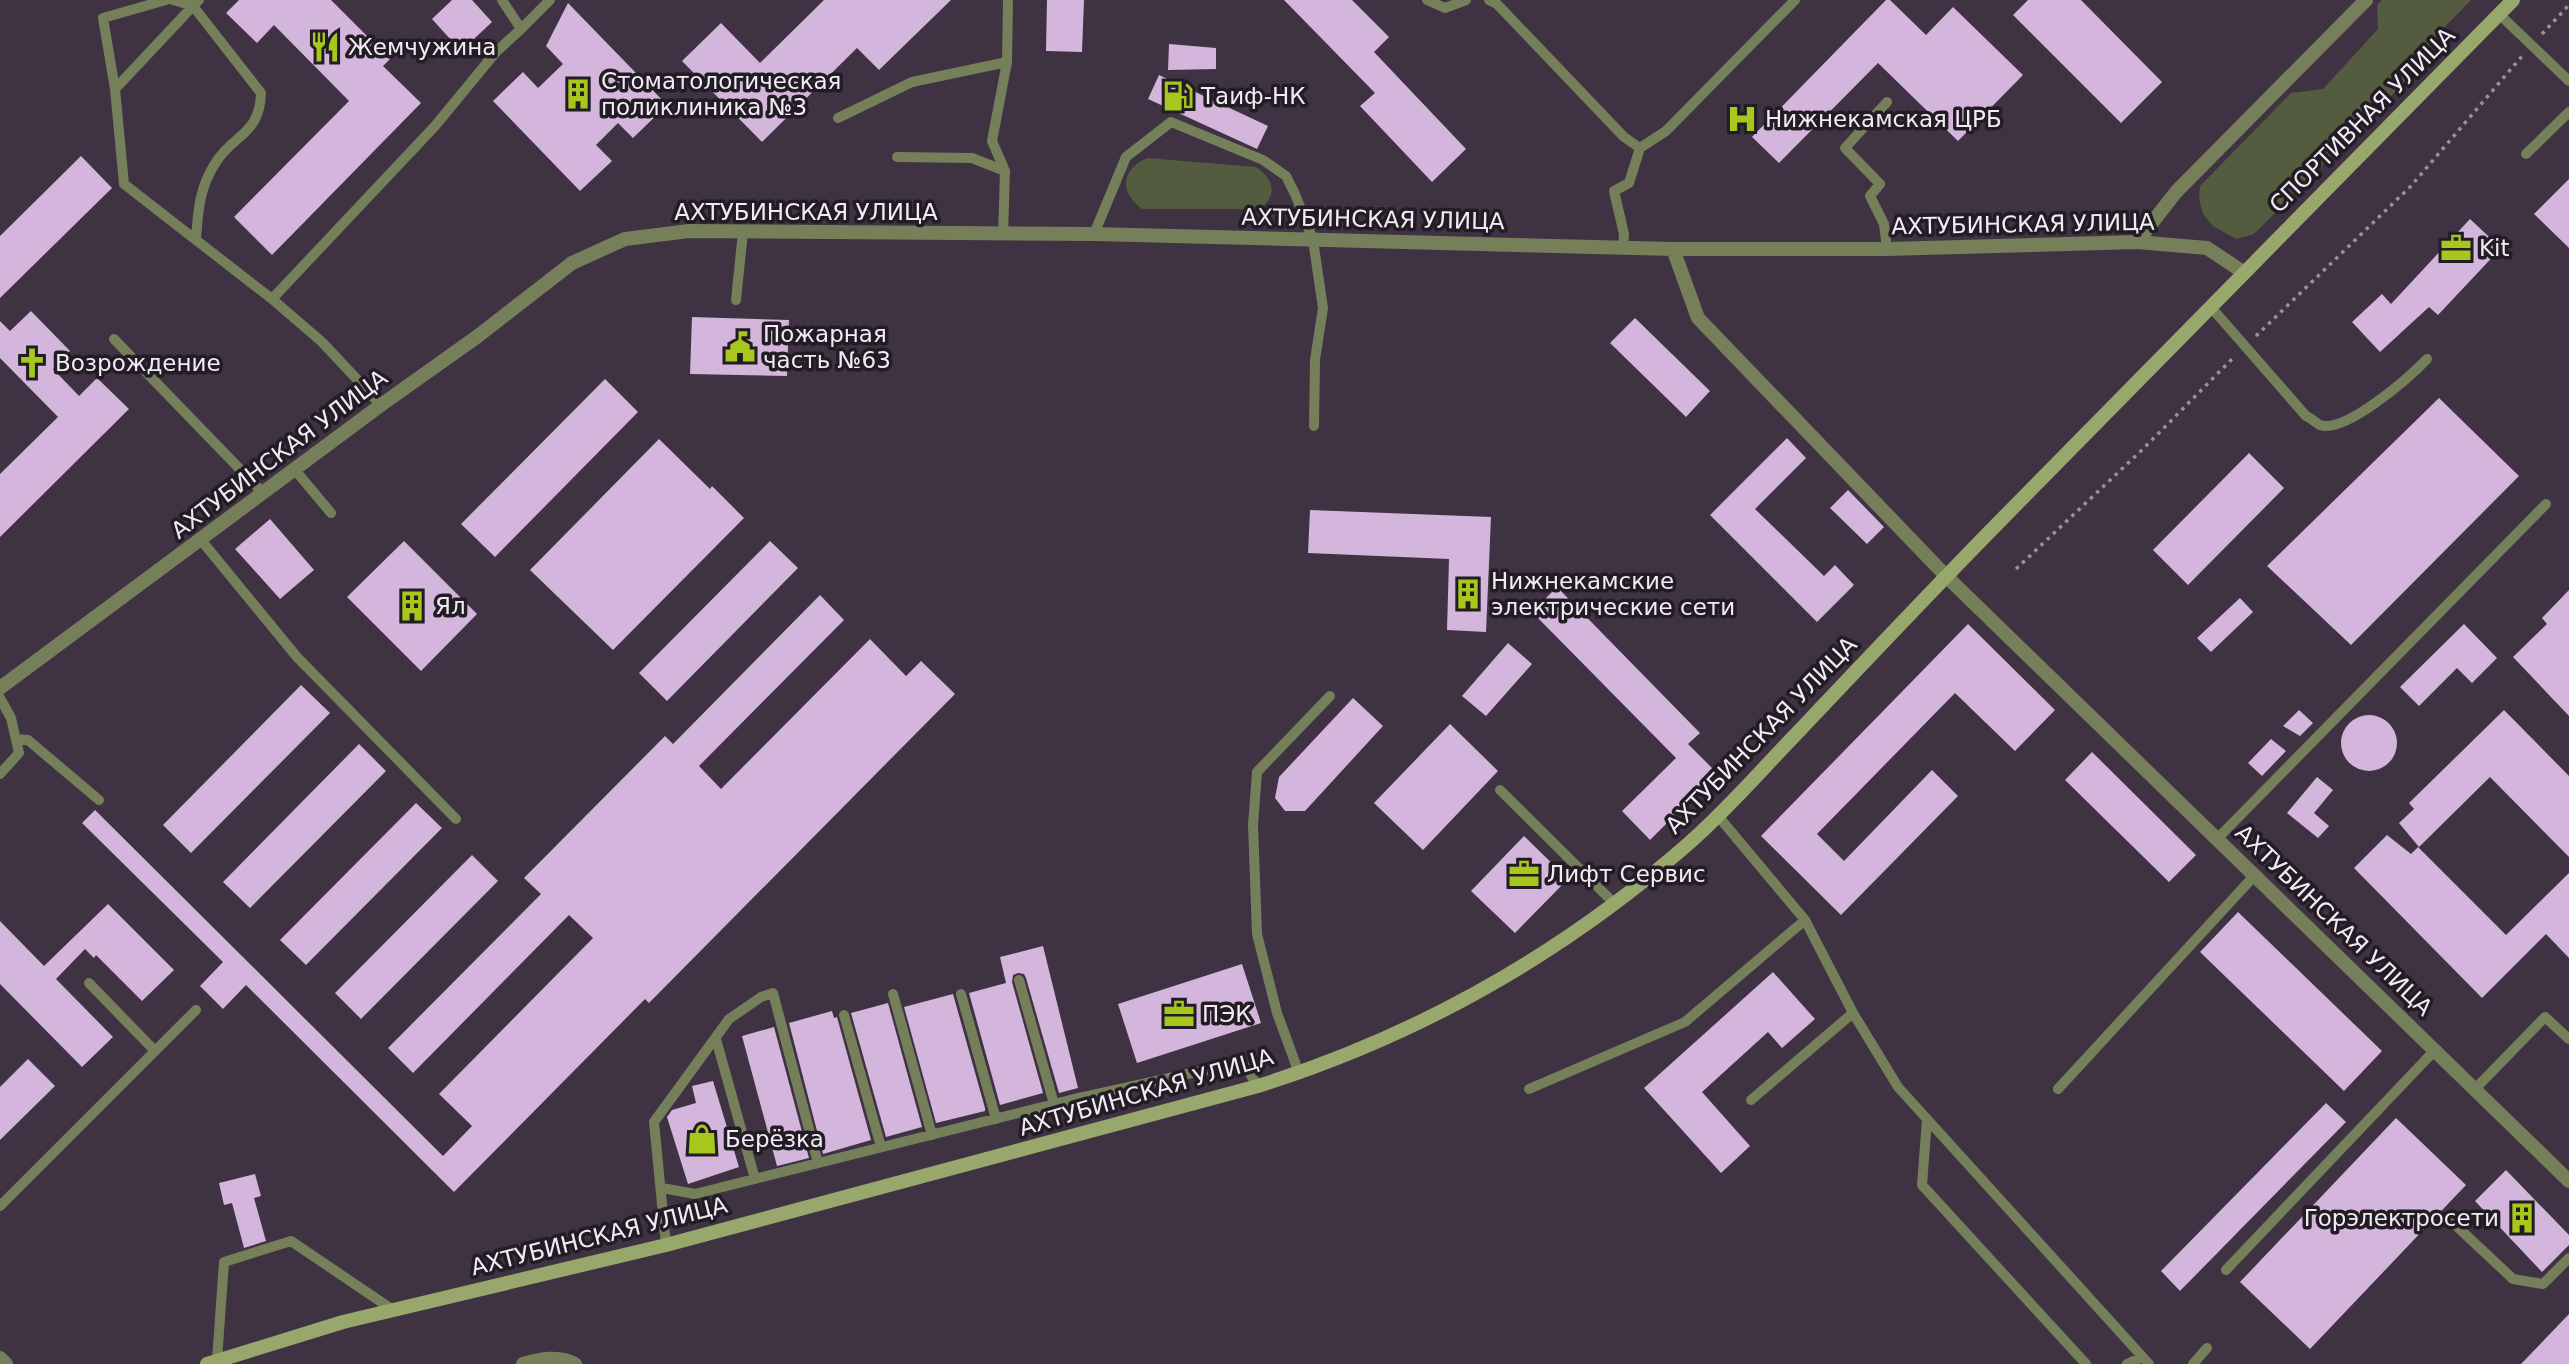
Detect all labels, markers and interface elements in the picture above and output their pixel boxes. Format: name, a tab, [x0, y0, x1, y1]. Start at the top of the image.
street label: СПОРТИВНАЯ УЛИЦА	[2264, 22, 2460, 218]
restaurant icon: Жемчужина	[308, 30, 342, 64]
place label: Жемчужина	[348, 34, 496, 60]
place label: Стоматологическая поликлиника №3	[601, 68, 841, 120]
building icon: Стоматологическая поликлиника №3	[561, 77, 595, 111]
fuel station icon: Таиф-НК	[1161, 79, 1195, 113]
place label: Таиф-НК	[1200, 83, 1306, 109]
hospital icon: Нижнекамская ЦРБ	[1725, 102, 1759, 136]
place label: Нижнекамская ЦРБ	[1765, 106, 2002, 132]
street label: АХТУБИНСКАЯ УЛИЦА	[674, 199, 938, 225]
street label: АХТУБИНСКАЯ УЛИЦА	[1241, 204, 1505, 234]
street label: АХТУБИНСКАЯ УЛИЦА	[1891, 209, 2155, 239]
office icon: Kit	[2439, 231, 2473, 265]
place label: Kit	[2479, 235, 2510, 261]
place label: Пожарная часть №63	[763, 321, 891, 373]
public building icon: Пожарная часть №63	[723, 330, 757, 364]
church icon: Возрождение	[15, 346, 49, 380]
place label: Возрождение	[55, 350, 221, 376]
street label: АХТУБИНСКАЯ УЛИЦА	[166, 364, 392, 544]
place label: Нижнекамские электрические сети	[1491, 568, 1735, 620]
building icon: Нижнекамские электрические сети	[1451, 577, 1485, 611]
building icon: Ял	[395, 589, 429, 623]
place label: Ял	[435, 593, 466, 619]
street label: АХТУБИНСКАЯ УЛИЦА	[1660, 631, 1862, 839]
street label: АХТУБИНСКАЯ УЛИЦА	[2230, 819, 2438, 1021]
office icon: Лифт Сервис	[1507, 857, 1541, 891]
place label: Лифт Сервис	[1547, 861, 1706, 887]
office icon: ПЭК	[1162, 997, 1196, 1031]
place label: ПЭК	[1202, 1001, 1252, 1027]
street label: АХТУБИНСКАЯ УЛИЦА	[1016, 1043, 1276, 1141]
shop icon: Берёзка	[685, 1122, 719, 1156]
place label: Берёзка	[725, 1126, 824, 1152]
street label: АХТУБИНСКАЯ УЛИЦА	[468, 1191, 730, 1280]
building icon: Горэлектросети	[2505, 1201, 2539, 1235]
place label: Горэлектросети	[2304, 1205, 2499, 1231]

